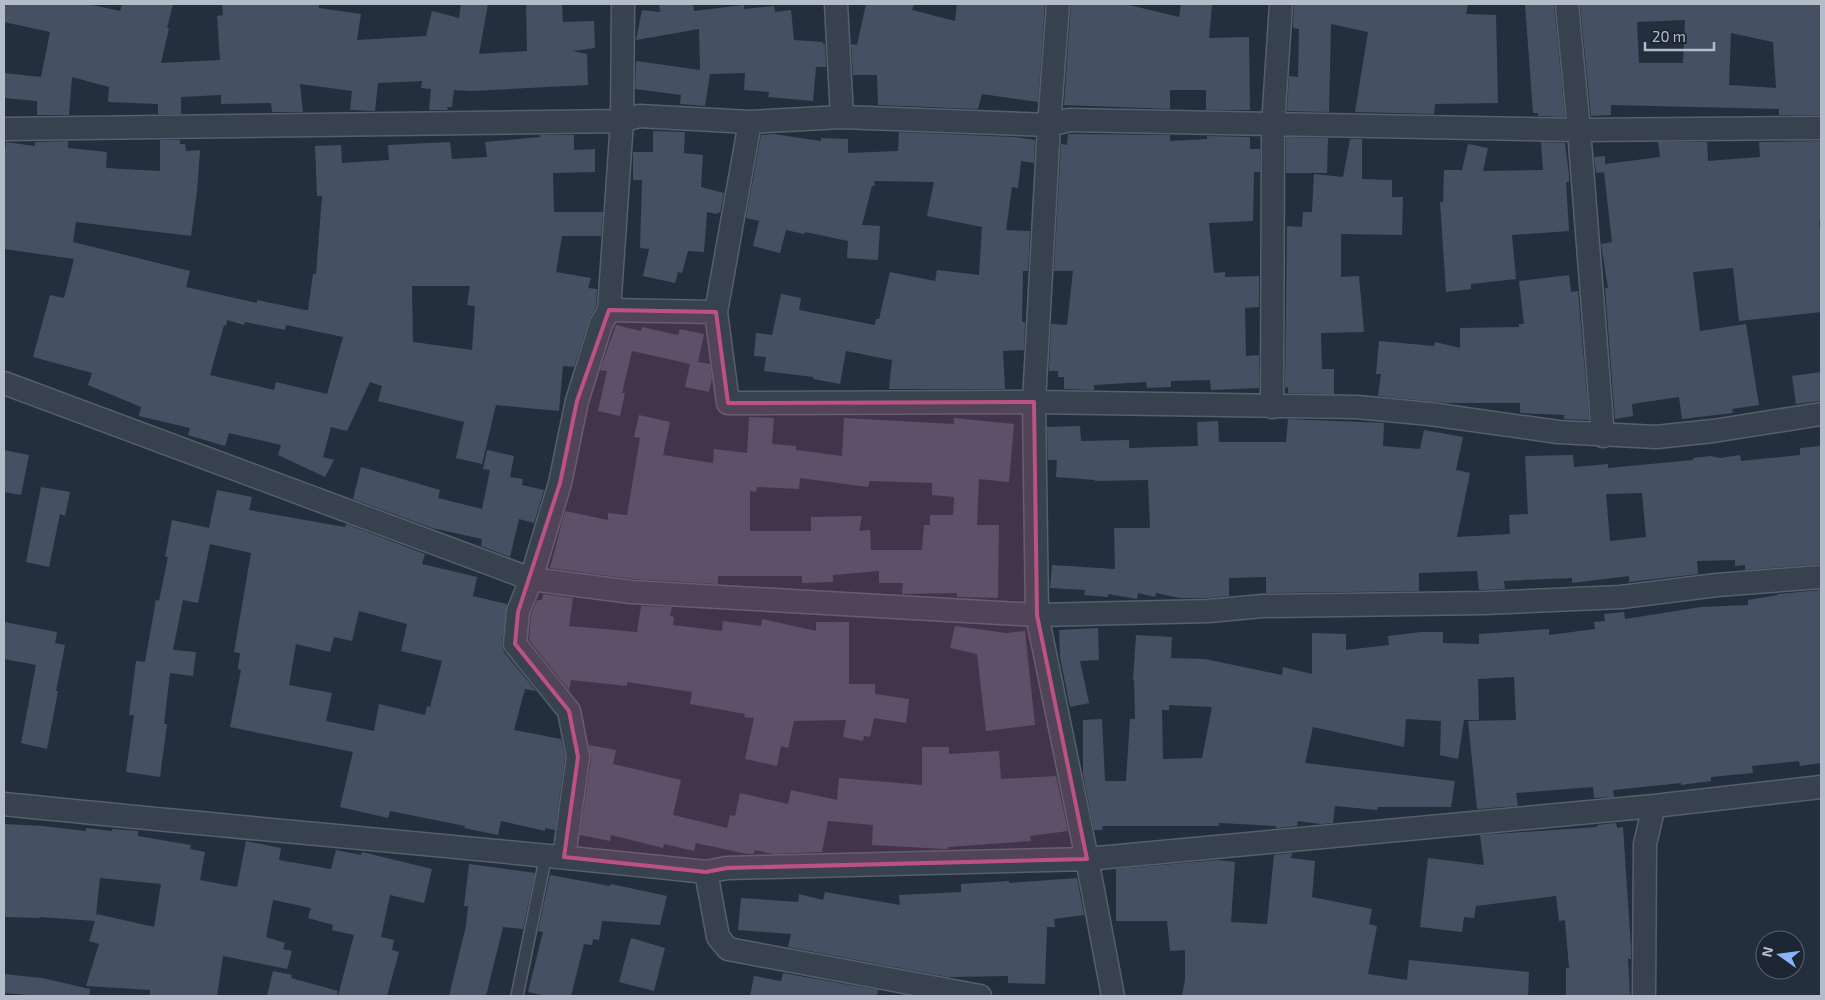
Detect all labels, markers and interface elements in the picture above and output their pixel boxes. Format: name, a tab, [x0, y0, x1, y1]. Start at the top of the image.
scale bar	[1645, 20, 1714, 52]
text: 20 m	[1652, 27, 1686, 45]
north arrow	[1755, 930, 1805, 980]
text: N	[1757, 945, 1776, 959]

